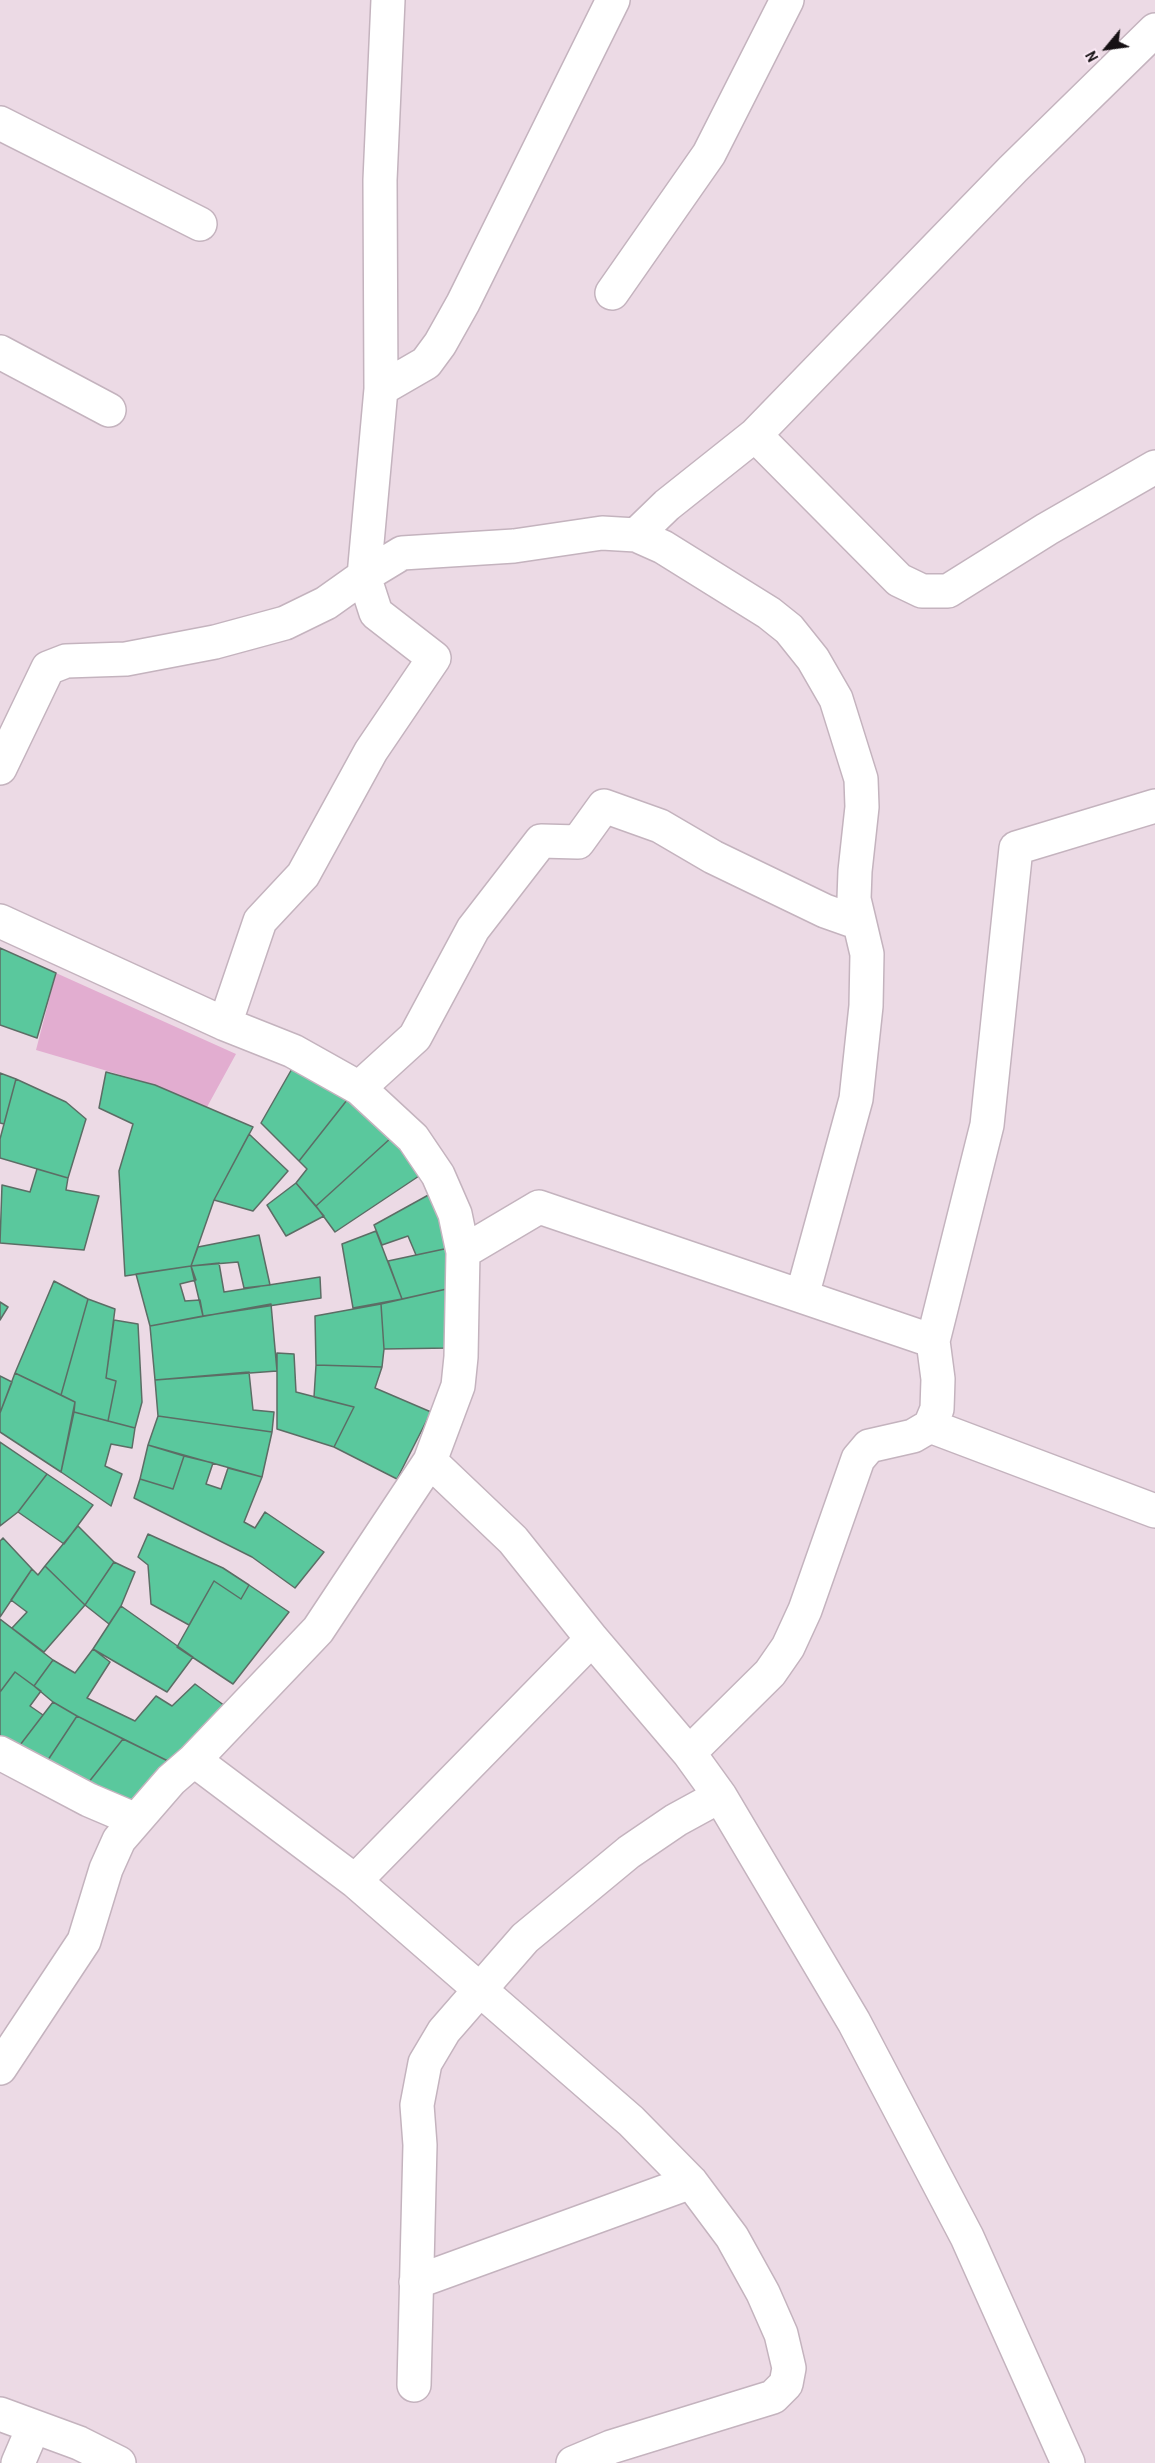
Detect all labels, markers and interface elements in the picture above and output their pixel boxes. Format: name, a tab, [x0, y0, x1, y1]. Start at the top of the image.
north arrow	[1077, 18, 1137, 78]
text: N	[1079, 47, 1103, 66]

